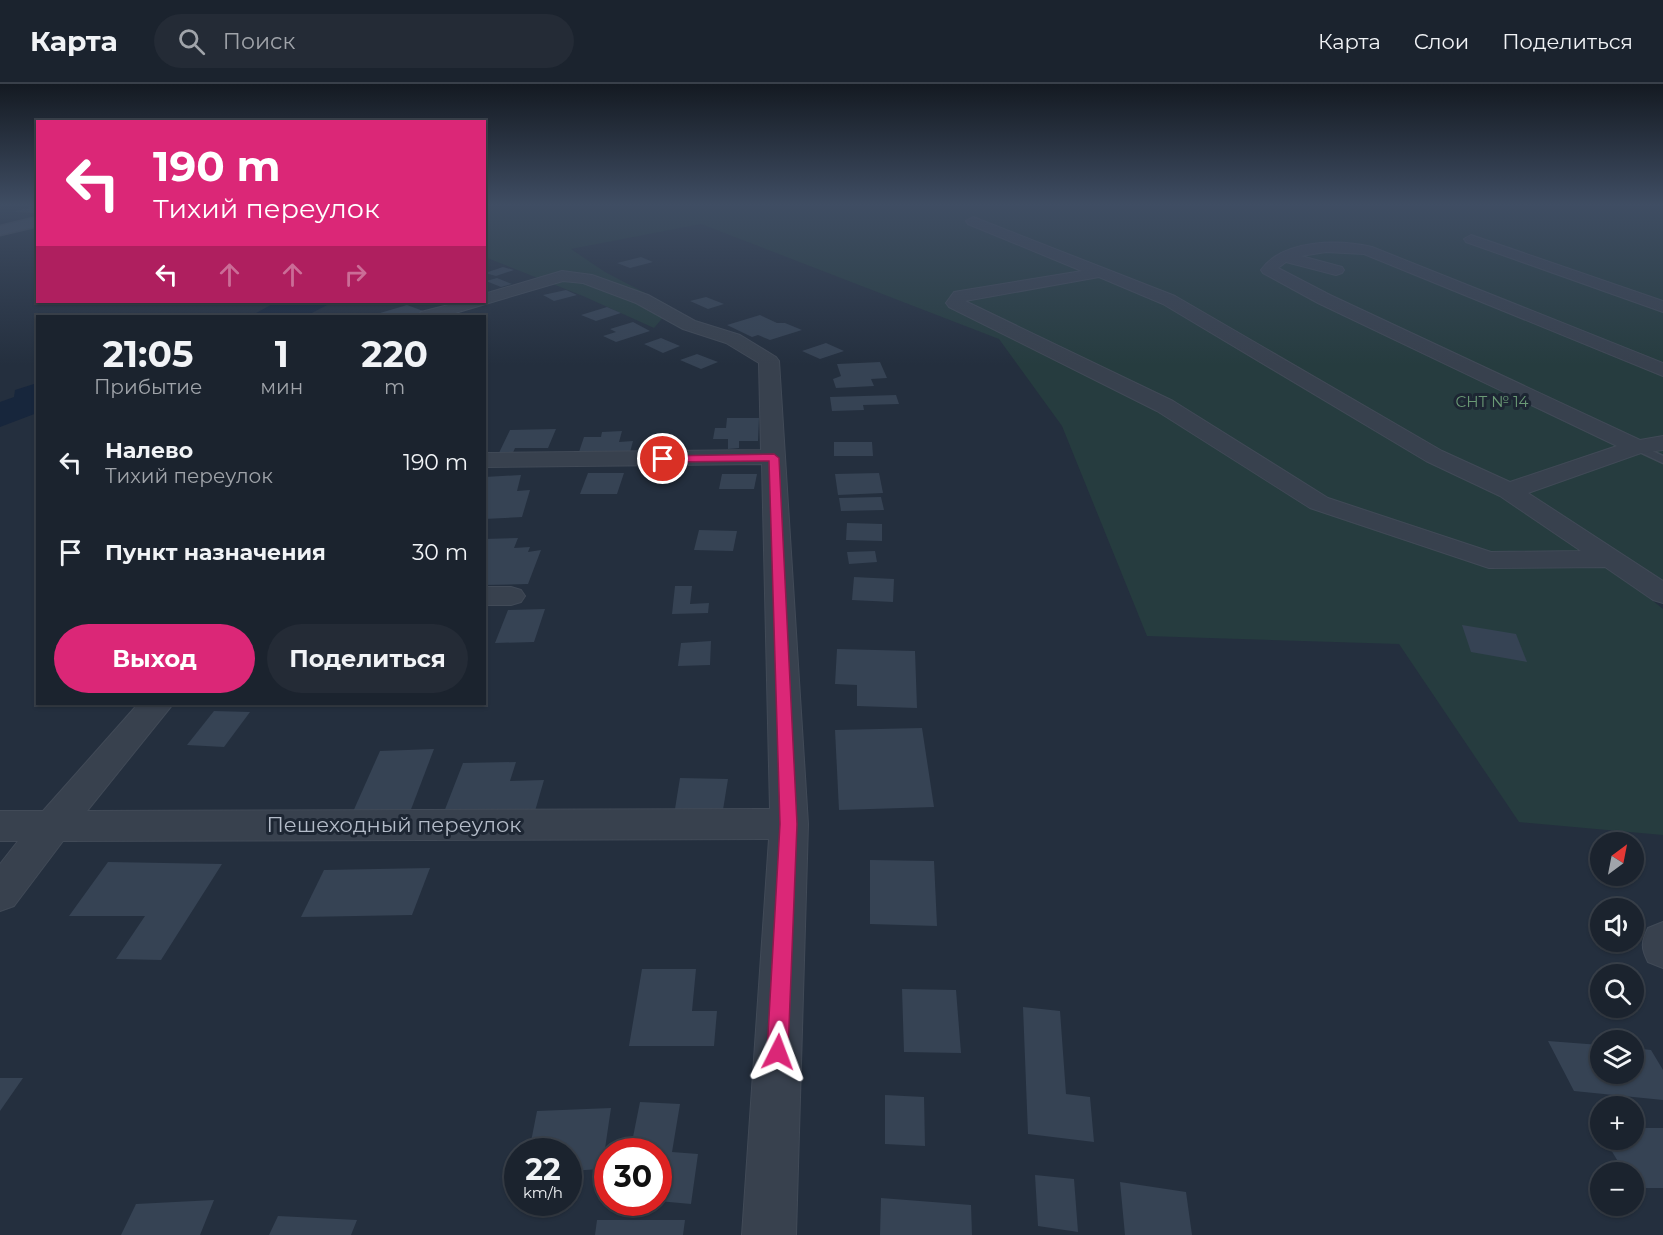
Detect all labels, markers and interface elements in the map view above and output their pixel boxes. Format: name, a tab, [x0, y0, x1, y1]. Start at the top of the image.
search box	[154, 14, 574, 68]
text: Карта	[30, 24, 118, 58]
icon: search	[175, 25, 208, 58]
text: Поиск	[223, 28, 295, 55]
text: Карта	[1318, 29, 1381, 54]
text: Слои	[1414, 29, 1469, 54]
text: Поделиться	[1502, 29, 1633, 54]
text: 190 m	[153, 140, 281, 192]
icon: left	[54, 144, 132, 222]
text: Тихий переулок	[153, 192, 380, 225]
icon: left	[150, 258, 183, 291]
icon: ahead	[213, 258, 246, 291]
icon: ahead	[276, 258, 309, 291]
icon: right	[339, 258, 372, 291]
text: 21:05	[103, 332, 193, 376]
text: 1	[275, 332, 289, 376]
text: 220	[361, 332, 428, 376]
text: Прибытие	[94, 375, 202, 399]
text: мин	[260, 375, 303, 399]
text: m	[384, 375, 405, 399]
park label: СНТ № 14	[1455, 392, 1529, 411]
pin	[637, 433, 688, 484]
text: Налево	[105, 437, 193, 464]
icon: arrive	[646, 442, 679, 475]
icon: left	[54, 446, 87, 479]
text: 190 m	[403, 449, 468, 476]
text: Тихий переулок	[105, 464, 273, 488]
icon: arrive	[54, 536, 87, 569]
text: Пункт назначения	[105, 539, 326, 566]
text: 30 m	[412, 539, 468, 566]
button: Выход	[54, 624, 255, 693]
button: Поделиться	[267, 624, 468, 693]
street label: Пешеходный переулок	[266, 812, 522, 837]
north arrow	[1590, 832, 1644, 886]
map controls	[1590, 832, 1644, 1216]
button: sound	[1590, 898, 1644, 952]
button: search	[1590, 964, 1644, 1018]
position arrow	[746, 1020, 810, 1084]
button: layers	[1590, 1030, 1644, 1084]
button: +	[1590, 1096, 1644, 1150]
speed limit sign: 30	[594, 1138, 672, 1216]
text: 22	[525, 1151, 561, 1188]
button: −	[1590, 1162, 1644, 1216]
text: km/h	[523, 1183, 563, 1202]

